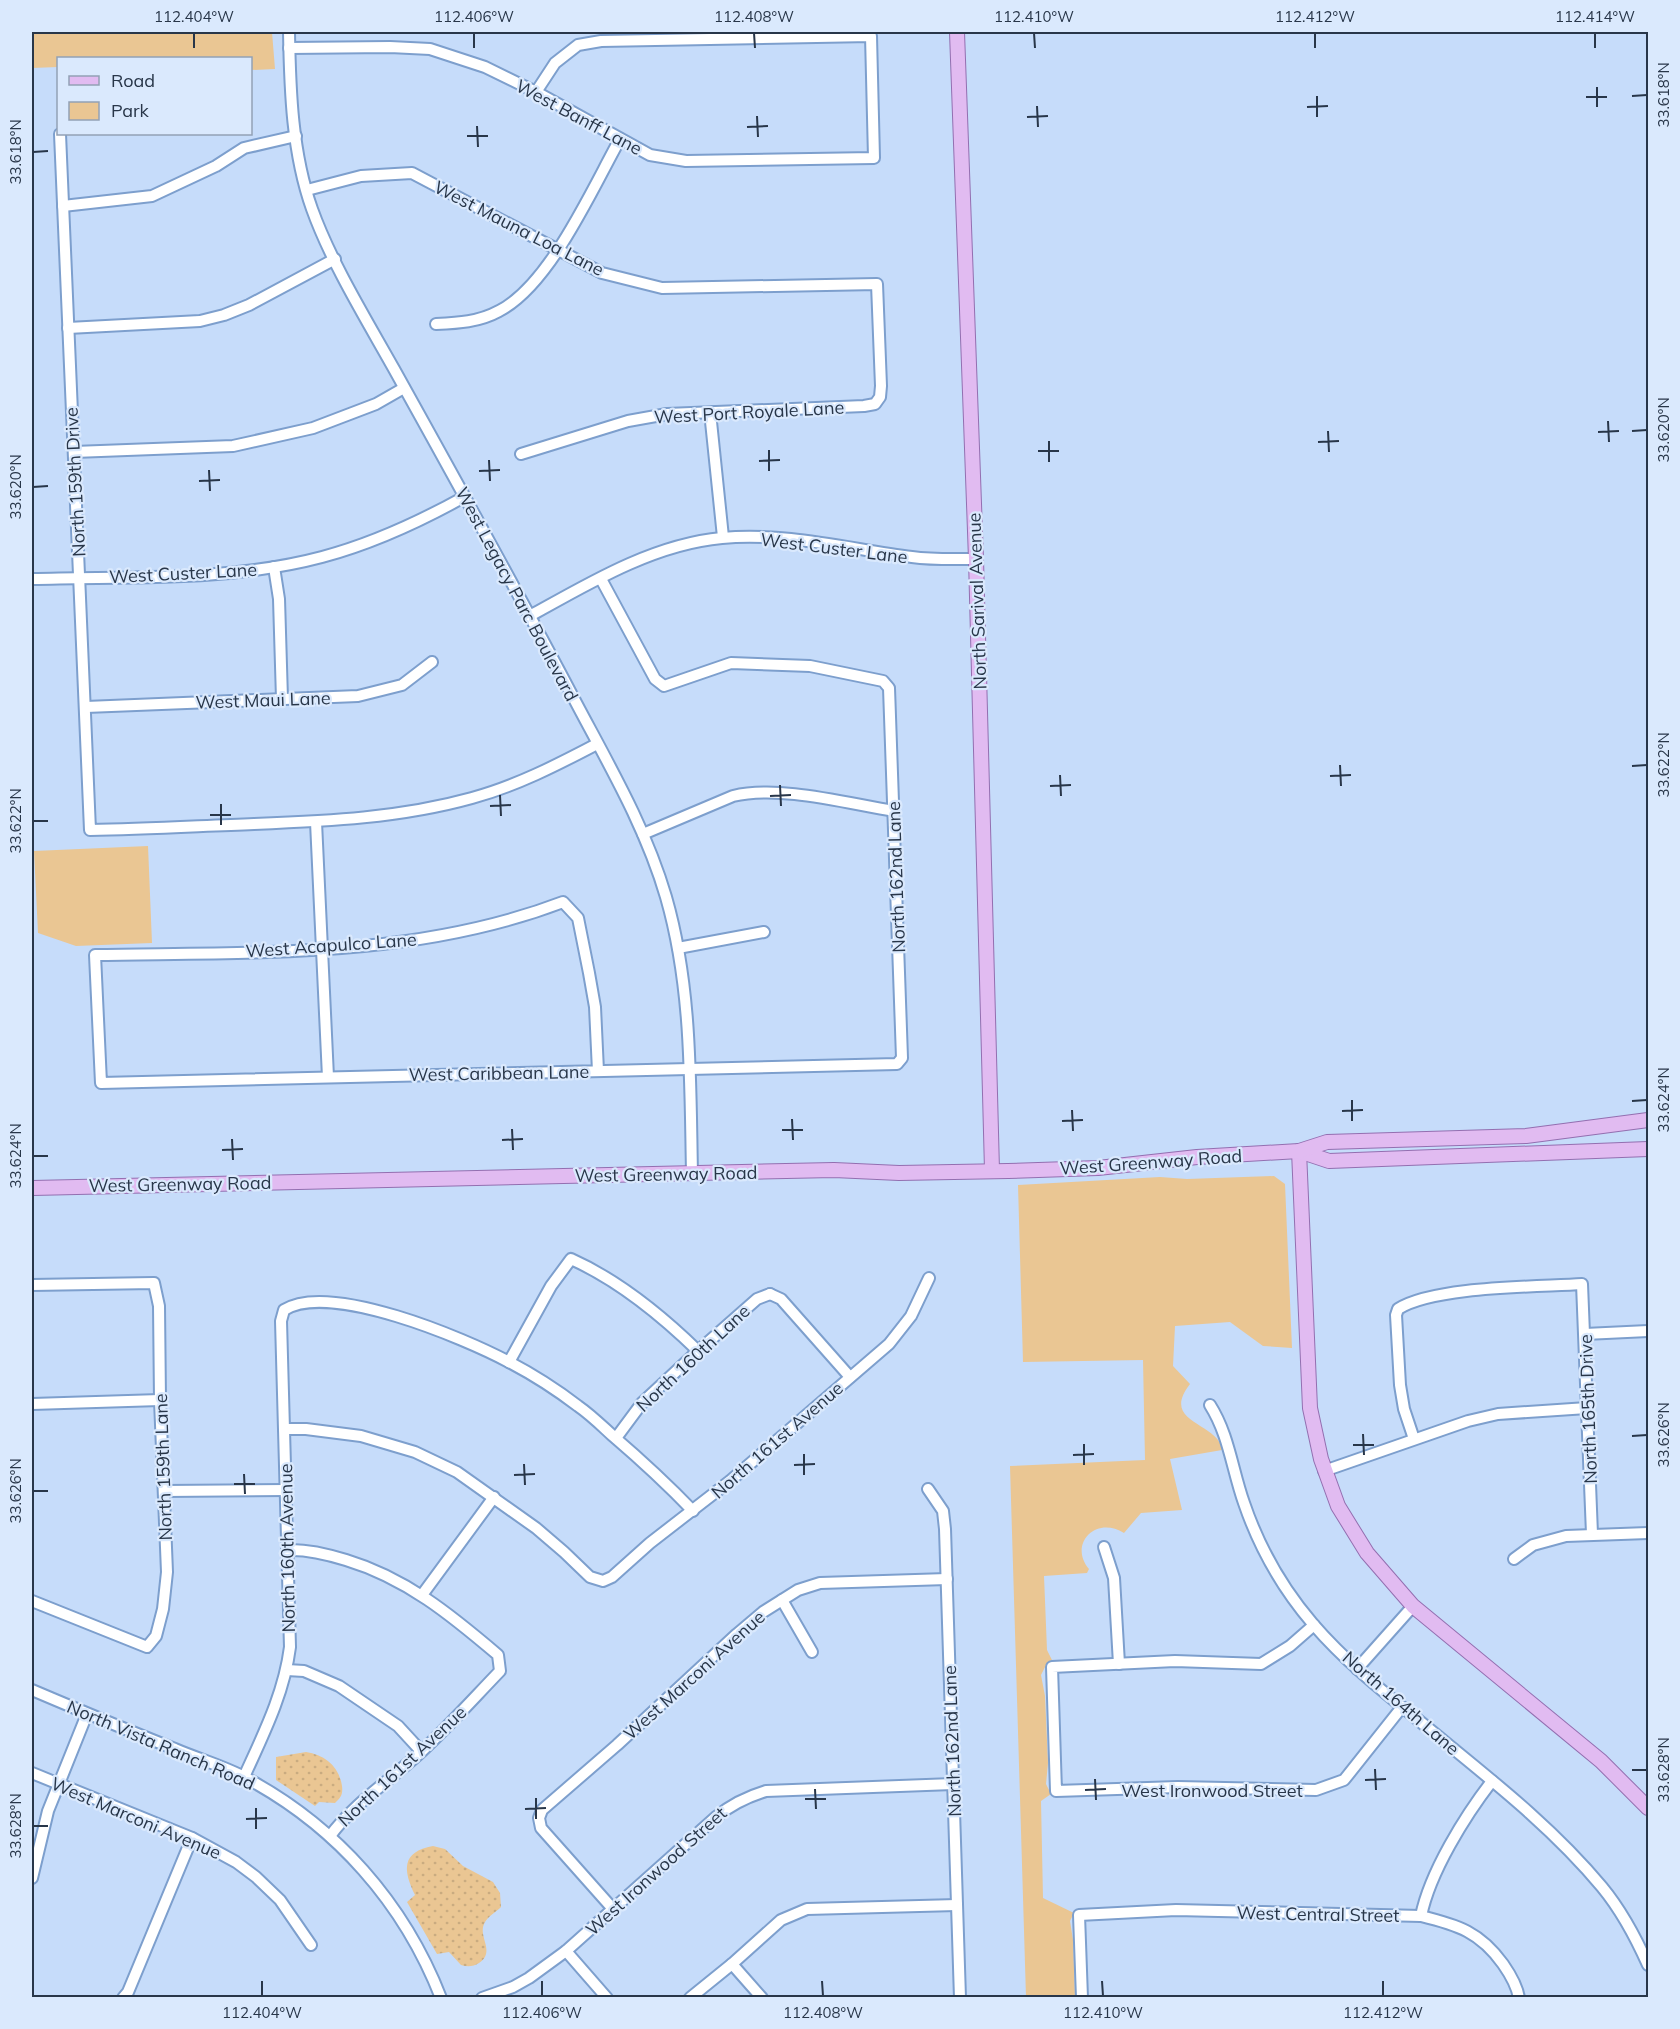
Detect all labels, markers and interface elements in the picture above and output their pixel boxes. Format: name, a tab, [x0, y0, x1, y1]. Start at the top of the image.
text: 112.404°W	[154, 7, 234, 26]
text: 112.406°W	[434, 7, 514, 26]
text: 112.408°W	[714, 7, 794, 26]
text: 112.410°W	[994, 7, 1074, 26]
text: 112.412°W	[1275, 7, 1355, 26]
text: 112.414°W	[1555, 7, 1635, 26]
legend	[57, 57, 252, 135]
text: 33.618°N	[1654, 62, 1673, 128]
text: Road	[111, 69, 155, 92]
street label: West Banff Lane	[512, 74, 646, 160]
text: Park	[111, 99, 150, 122]
text: 33.618°N	[6, 119, 25, 185]
street label: West Mauna Loa Lane	[430, 175, 608, 281]
street label: West Port Royale Lane	[653, 396, 845, 428]
text: 33.620°N	[1654, 397, 1673, 463]
street label: North 159th Drive	[60, 407, 90, 557]
text: 33.620°N	[6, 454, 25, 520]
street label: West Legacy Parc Boulevard	[451, 483, 583, 705]
street label: North Sarival Avenue	[962, 512, 992, 690]
street label: West Custer Lane	[759, 528, 909, 568]
street label: West Custer Lane	[108, 558, 258, 588]
street label: West Maui Lane	[195, 686, 331, 714]
text: 33.622°N	[1654, 732, 1673, 798]
text: 33.622°N	[6, 788, 25, 854]
street label: North 162nd Lane	[882, 801, 910, 953]
street label: West Acapulco Lane	[245, 928, 417, 962]
street label: West Caribbean Lane	[409, 1060, 589, 1086]
text: 33.624°N	[1654, 1067, 1673, 1133]
text: 33.624°N	[6, 1123, 25, 1189]
street label: West Greenway Road	[1059, 1144, 1243, 1180]
street label: West Greenway Road	[574, 1161, 758, 1187]
street label: West Greenway Road	[88, 1171, 272, 1197]
street label: North 160th Lane	[631, 1299, 755, 1417]
street label: North 165th Drive	[1574, 1334, 1602, 1484]
street label: North 161st Avenue	[706, 1376, 848, 1504]
street label: North 159th Lane	[149, 1393, 177, 1541]
text: 33.626°N	[1654, 1402, 1673, 1468]
text: 33.626°N	[6, 1458, 25, 1524]
street label: North 160th Avenue	[274, 1463, 300, 1633]
street label: West Marconi Avenue	[618, 1605, 770, 1745]
street label: North 164th Lane	[1338, 1646, 1464, 1760]
street label: North 162nd Lane	[938, 1665, 966, 1817]
street label: North Vista Ranch Road	[64, 1695, 258, 1795]
street label: North 161st Avenue	[333, 1701, 471, 1831]
text: 33.628°N	[1654, 1737, 1673, 1803]
street label: West Marconi Avenue	[48, 1772, 224, 1864]
street label: West Ironwood Street	[1121, 1779, 1303, 1802]
text: 33.628°N	[6, 1793, 25, 1859]
street label: West Ironwood Street	[581, 1802, 731, 1940]
street label: West Central Street	[1236, 1901, 1400, 1927]
text: 112.404°W	[222, 2003, 302, 2022]
text: 112.406°W	[502, 2003, 582, 2022]
text: 112.408°W	[783, 2003, 863, 2022]
text: 112.410°W	[1063, 2003, 1143, 2022]
text: 112.412°W	[1343, 2003, 1423, 2022]

